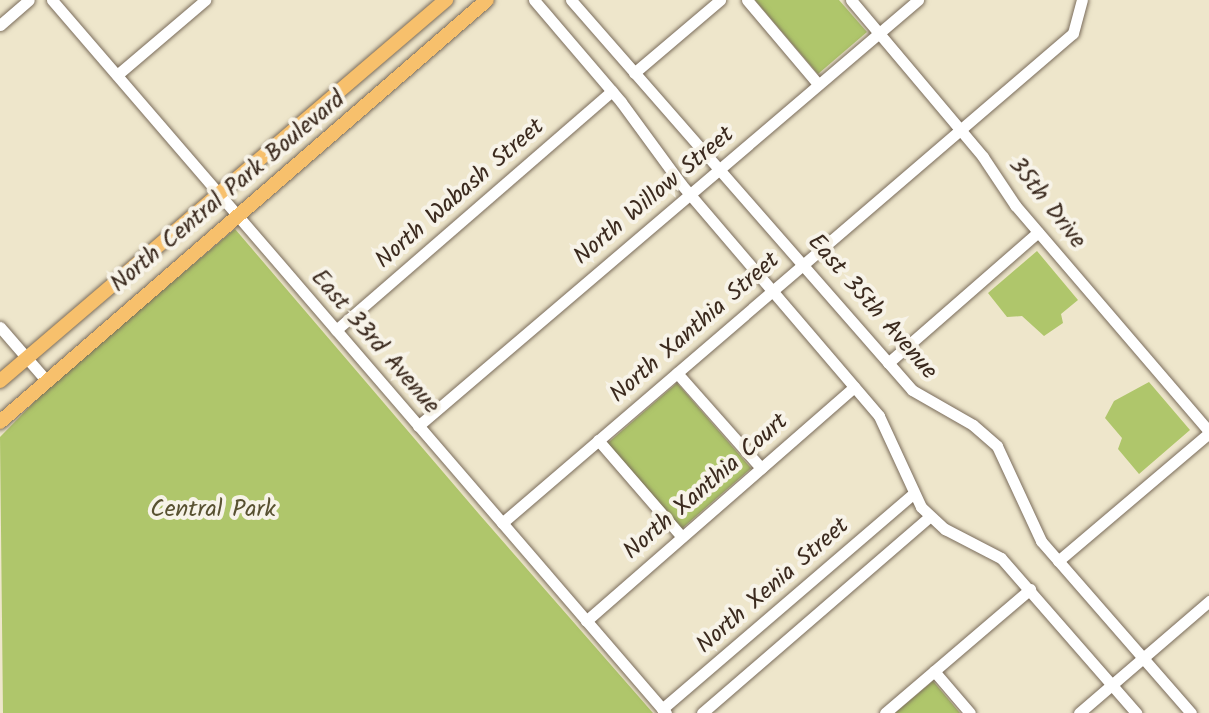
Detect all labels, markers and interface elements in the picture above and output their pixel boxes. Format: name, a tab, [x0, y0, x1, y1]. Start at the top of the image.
street label: North Central Park Boulevard	[105, 85, 351, 299]
street label: North Wabash Street	[370, 113, 550, 275]
street label: North Willow Street	[568, 120, 740, 272]
street label: 35th Drive	[1002, 151, 1092, 255]
street label: East 35th Avenue	[801, 228, 943, 386]
street label: North Xanthia Street	[604, 246, 786, 410]
street label: East 33rd Avenue	[304, 264, 446, 420]
street label: North Xanthia Court	[618, 408, 794, 566]
park label: Central Park	[150, 496, 276, 524]
street label: North Xenia Street	[691, 512, 855, 660]

